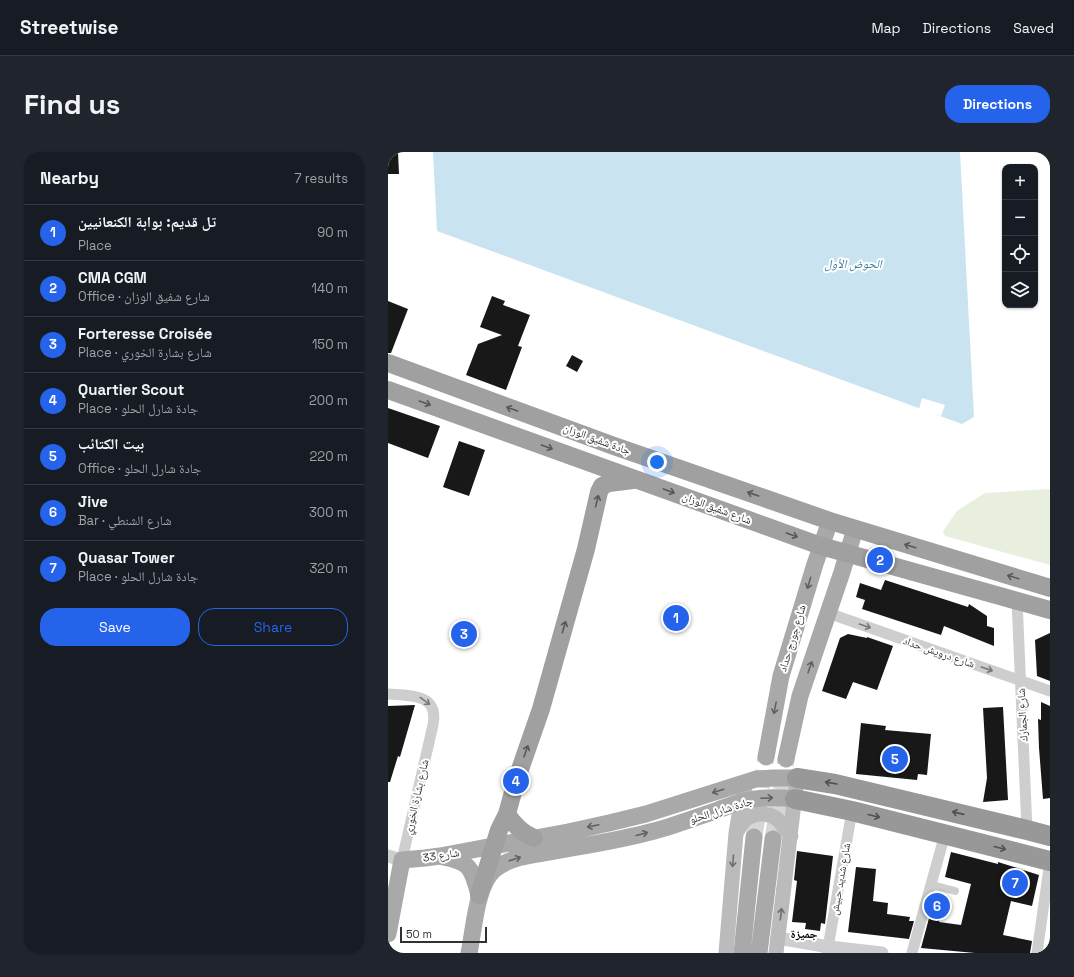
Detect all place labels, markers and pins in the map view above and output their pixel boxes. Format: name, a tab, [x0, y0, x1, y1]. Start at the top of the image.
pin: 2	[867, 545, 893, 575]
pin: 1	[663, 603, 689, 633]
pin: 3	[451, 619, 477, 649]
pin: 5	[882, 744, 908, 774]
pin: 4	[503, 766, 529, 796]
pin: 7	[1002, 868, 1028, 898]
pin: 6	[924, 891, 950, 921]

